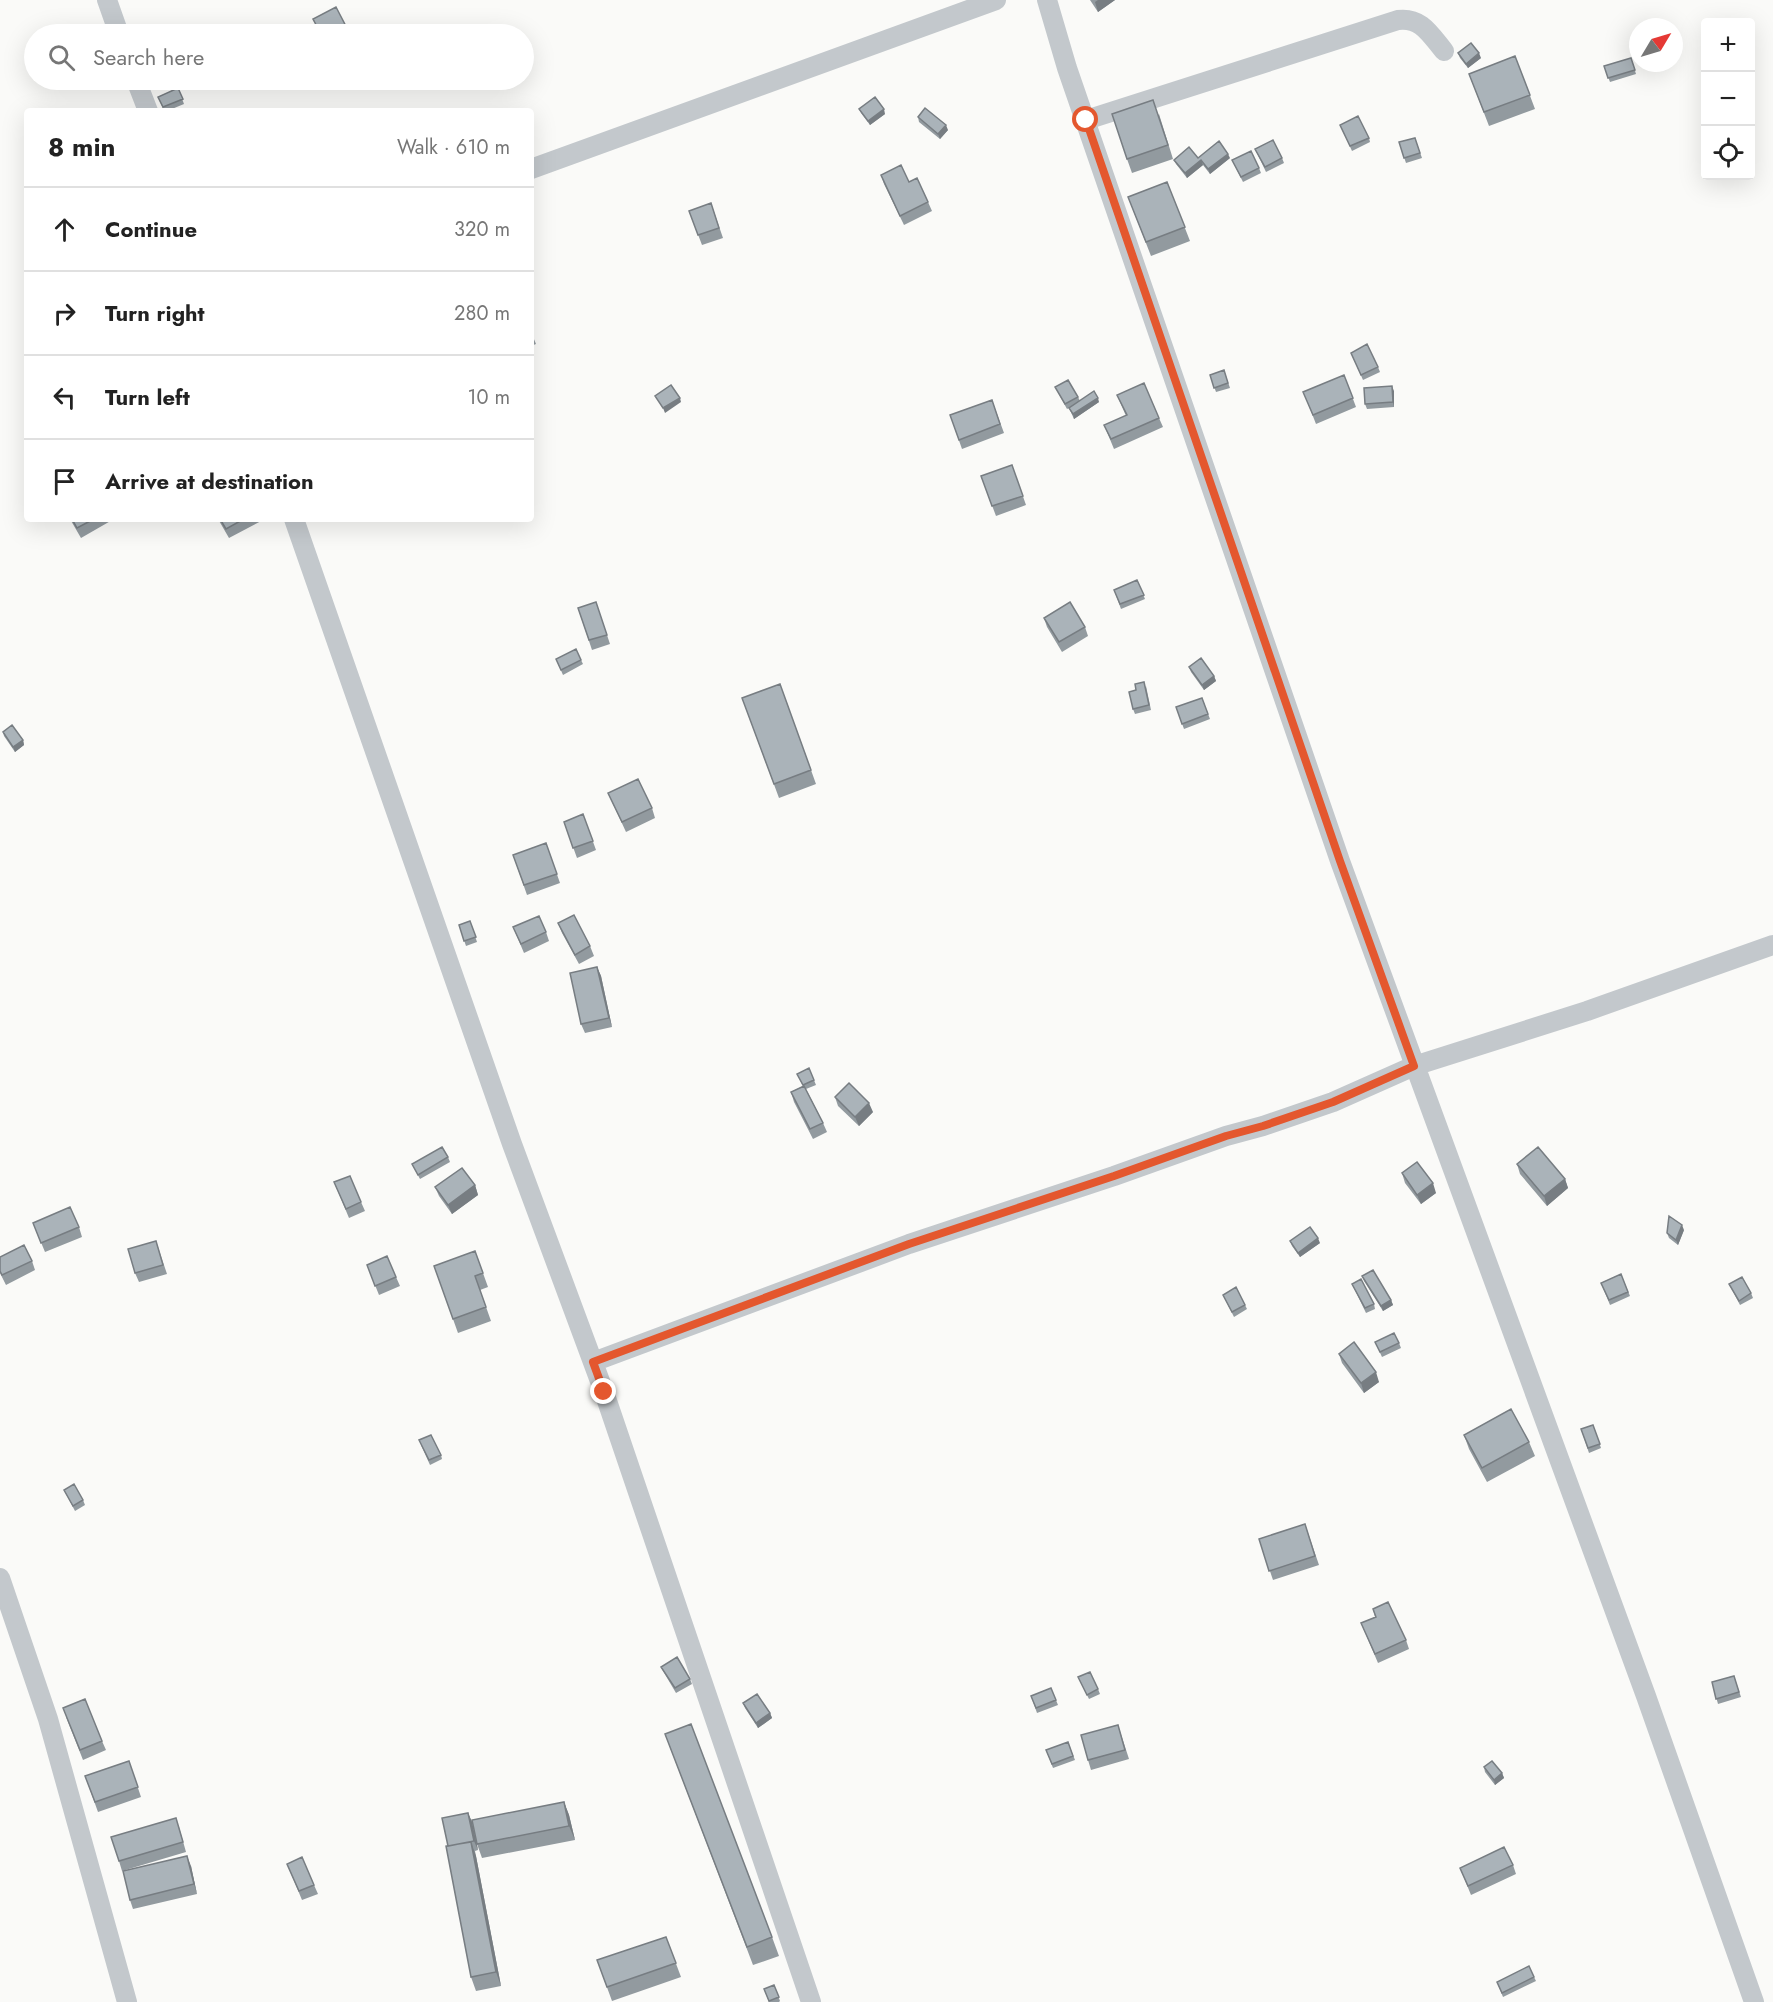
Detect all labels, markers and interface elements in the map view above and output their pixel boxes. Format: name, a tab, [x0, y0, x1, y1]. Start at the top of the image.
north arrow	[1629, 18, 1683, 72]
map controls	[1701, 18, 1755, 180]
button: +	[1701, 18, 1755, 72]
search box	[24, 24, 534, 90]
icon: search	[45, 41, 78, 74]
text: Search here	[93, 41, 204, 73]
button: −	[1701, 72, 1755, 126]
route start	[1072, 106, 1098, 132]
button: locate	[1701, 126, 1755, 180]
text: 8 min	[48, 128, 116, 166]
text: Walk · 610 m	[397, 133, 510, 162]
icon: ahead	[48, 213, 81, 246]
text: Continue	[105, 213, 197, 245]
text: 320 m	[454, 215, 510, 244]
icon: right	[48, 297, 81, 330]
text: Turn right	[105, 297, 205, 329]
text: 280 m	[454, 299, 510, 328]
icon: left	[48, 381, 81, 414]
text: Turn left	[105, 381, 190, 413]
text: 10 m	[467, 383, 510, 412]
icon: arrive	[48, 465, 81, 498]
text: Arrive at destination	[105, 465, 314, 497]
route end	[590, 1378, 616, 1404]

